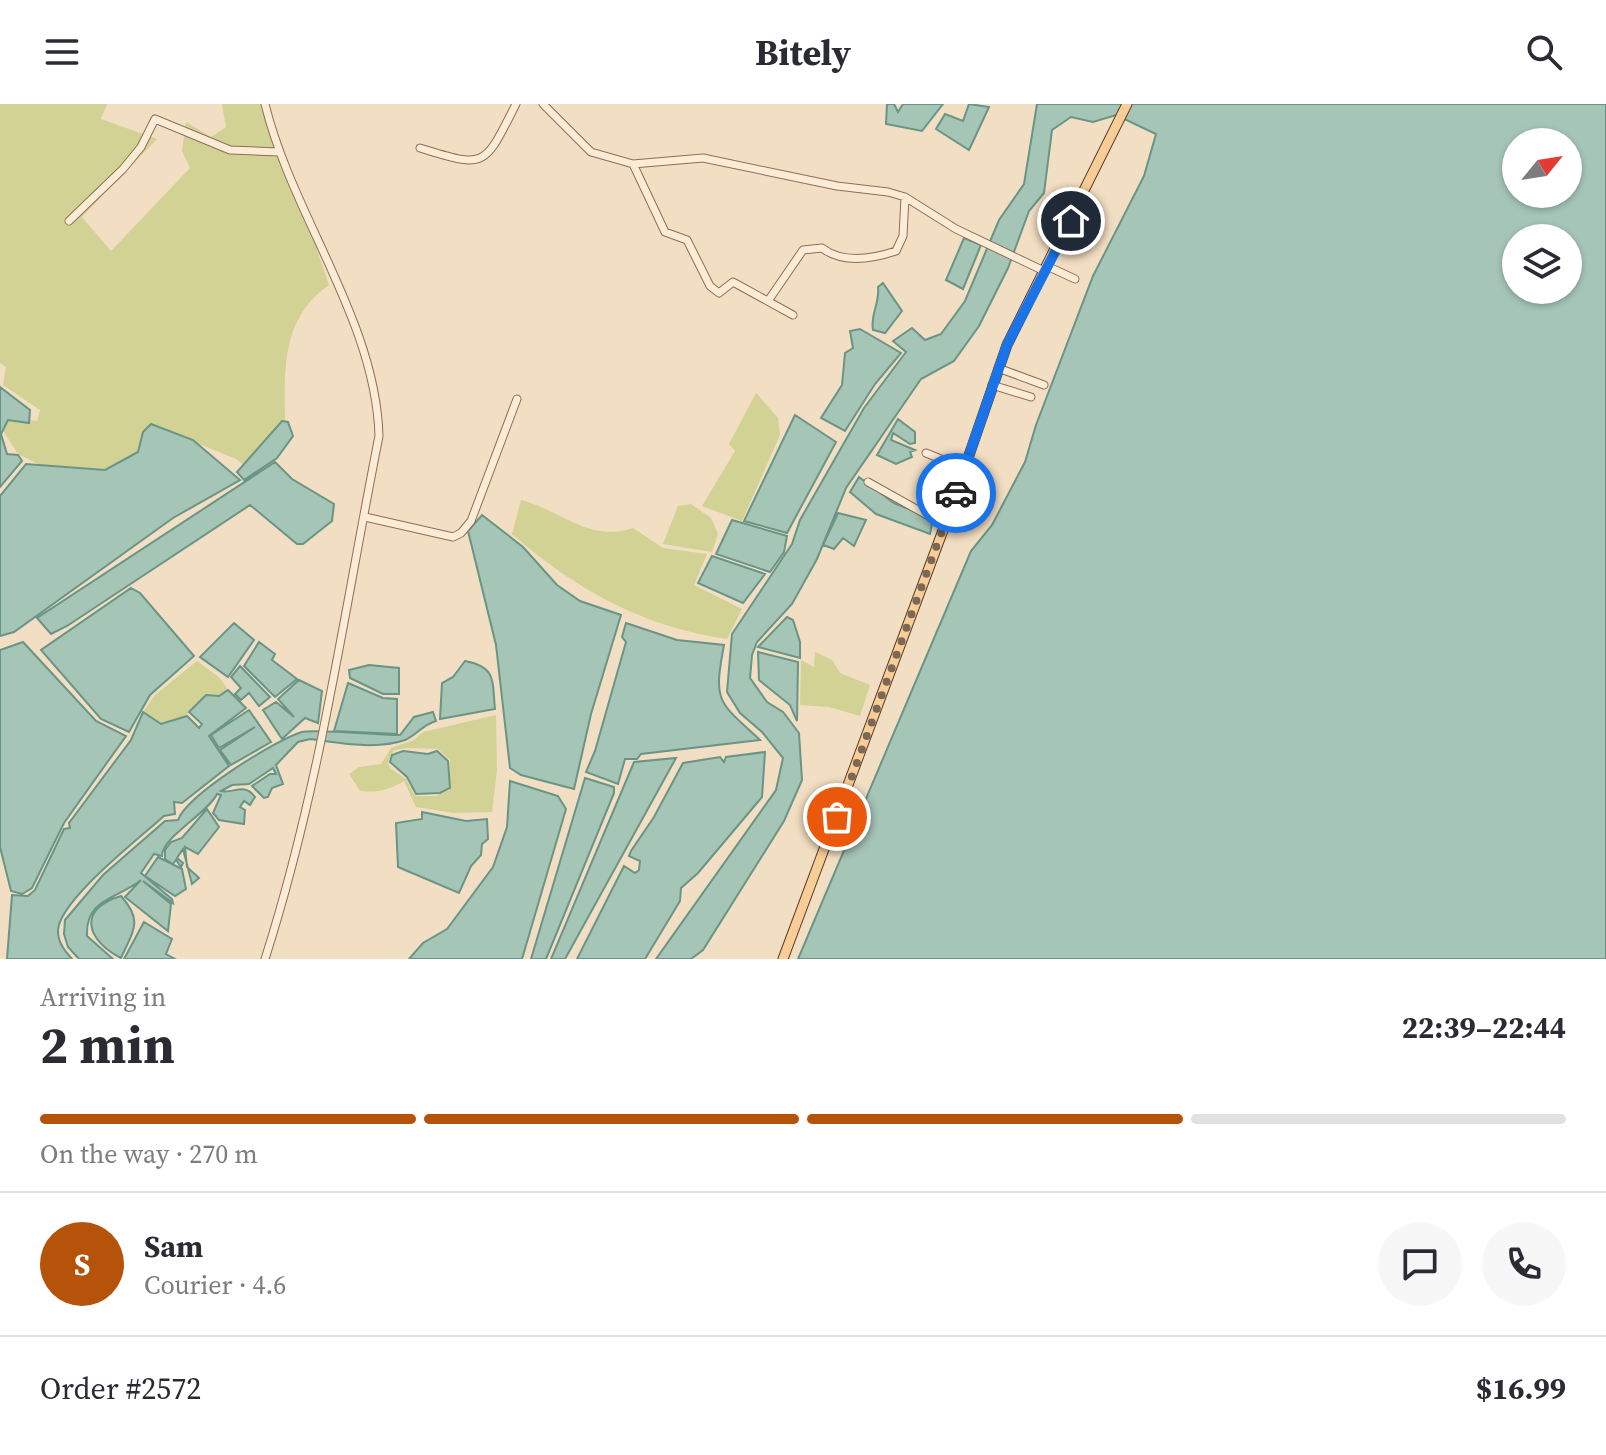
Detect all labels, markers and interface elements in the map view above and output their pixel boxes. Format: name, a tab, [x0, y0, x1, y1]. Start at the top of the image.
text: Bitely	[755, 28, 851, 77]
icon: menu	[40, 30, 84, 74]
icon: search	[1522, 30, 1566, 74]
north arrow	[1502, 128, 1582, 208]
map controls	[1502, 128, 1582, 304]
pin	[1037, 187, 1105, 255]
icon: home	[1049, 199, 1093, 243]
button: layers	[1502, 224, 1582, 304]
courier	[916, 453, 996, 533]
icon: car	[934, 471, 978, 515]
pin	[803, 783, 871, 851]
icon: bag	[815, 795, 859, 839]
text: Arriving in	[40, 979, 166, 1015]
text: 22:39–22:44	[1402, 1007, 1566, 1048]
text: 2 min	[40, 1009, 175, 1080]
text: On the way · 270 m	[40, 1136, 258, 1172]
button: chat	[1378, 1222, 1462, 1306]
button: phone	[1482, 1222, 1566, 1306]
text: Sam	[144, 1226, 203, 1267]
text: S	[74, 1244, 90, 1285]
text: Courier · 4.6	[144, 1267, 286, 1303]
text: Order #2572	[40, 1368, 201, 1409]
text: $16.99	[1476, 1368, 1566, 1409]

